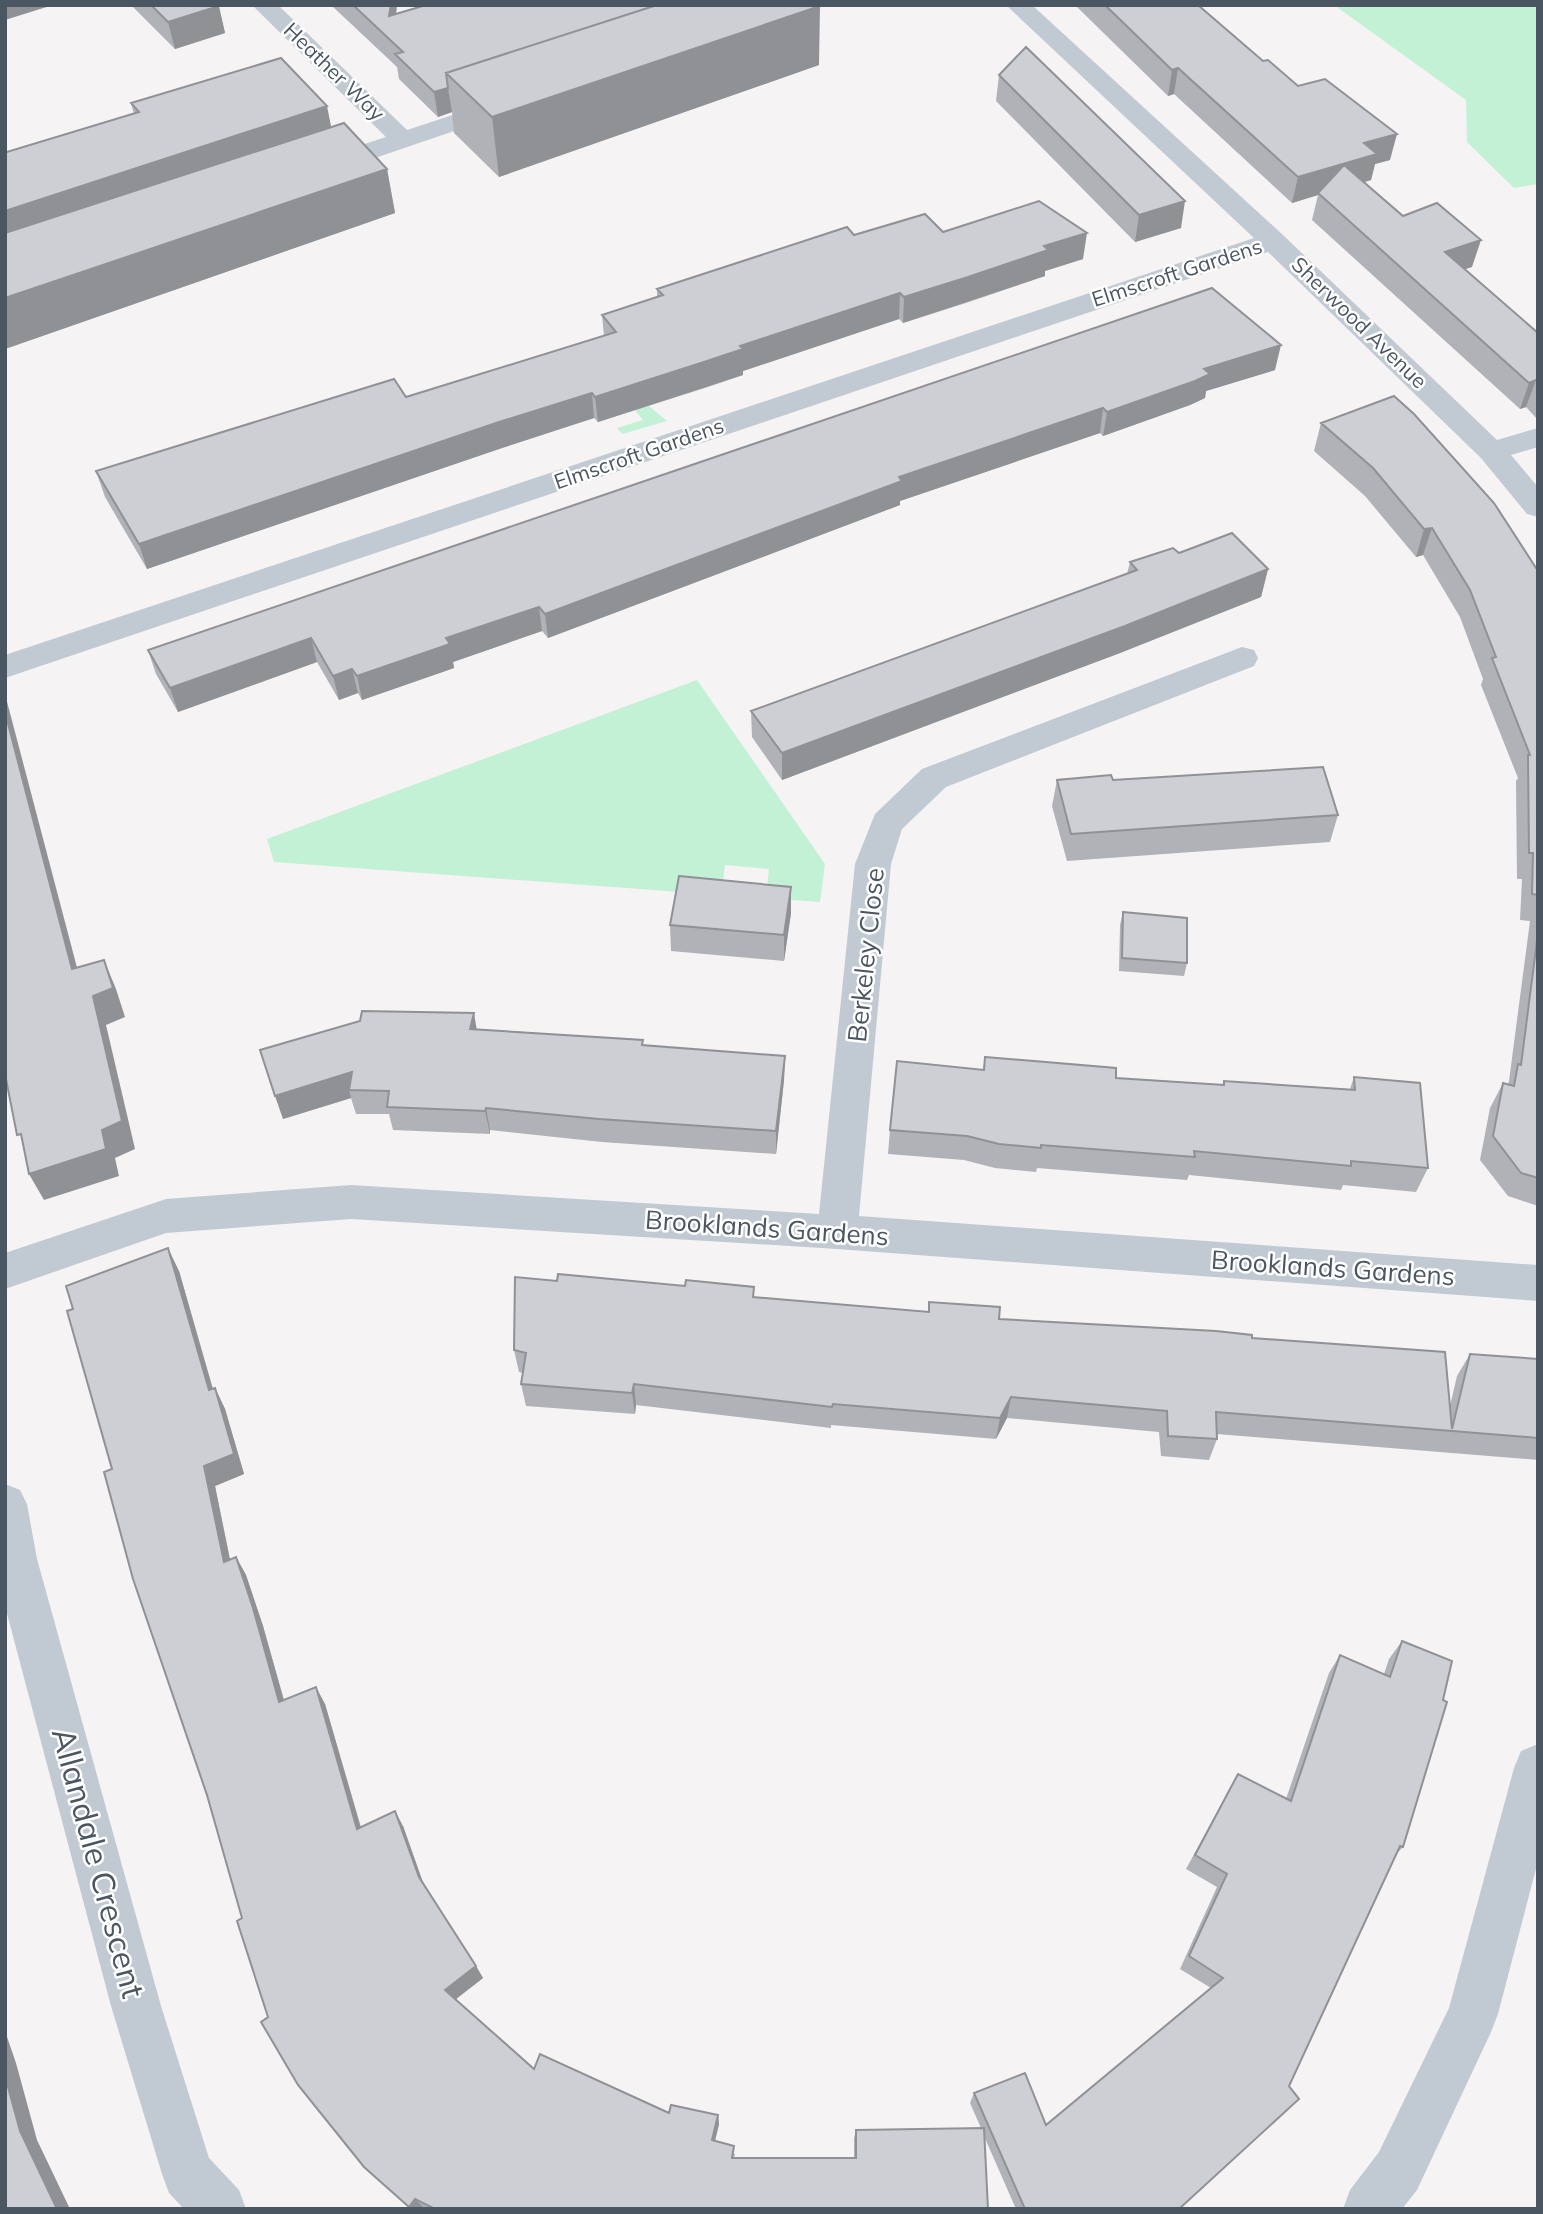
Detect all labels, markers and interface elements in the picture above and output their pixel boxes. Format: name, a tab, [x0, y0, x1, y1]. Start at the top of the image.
street label: Heather Way	[279, 17, 391, 126]
street label: Elmscroft Gardens	[1088, 232, 1265, 312]
street label: Sherwood Avenue	[1287, 251, 1433, 394]
street label: Elmscroft Gardens	[550, 412, 727, 494]
street label: Berkeley Close	[840, 866, 891, 1044]
street label: Brooklands Gardens	[644, 1203, 890, 1252]
street label: Brooklands Gardens	[1210, 1243, 1456, 1292]
street label: Allandale Crescent	[44, 1723, 154, 2002]

